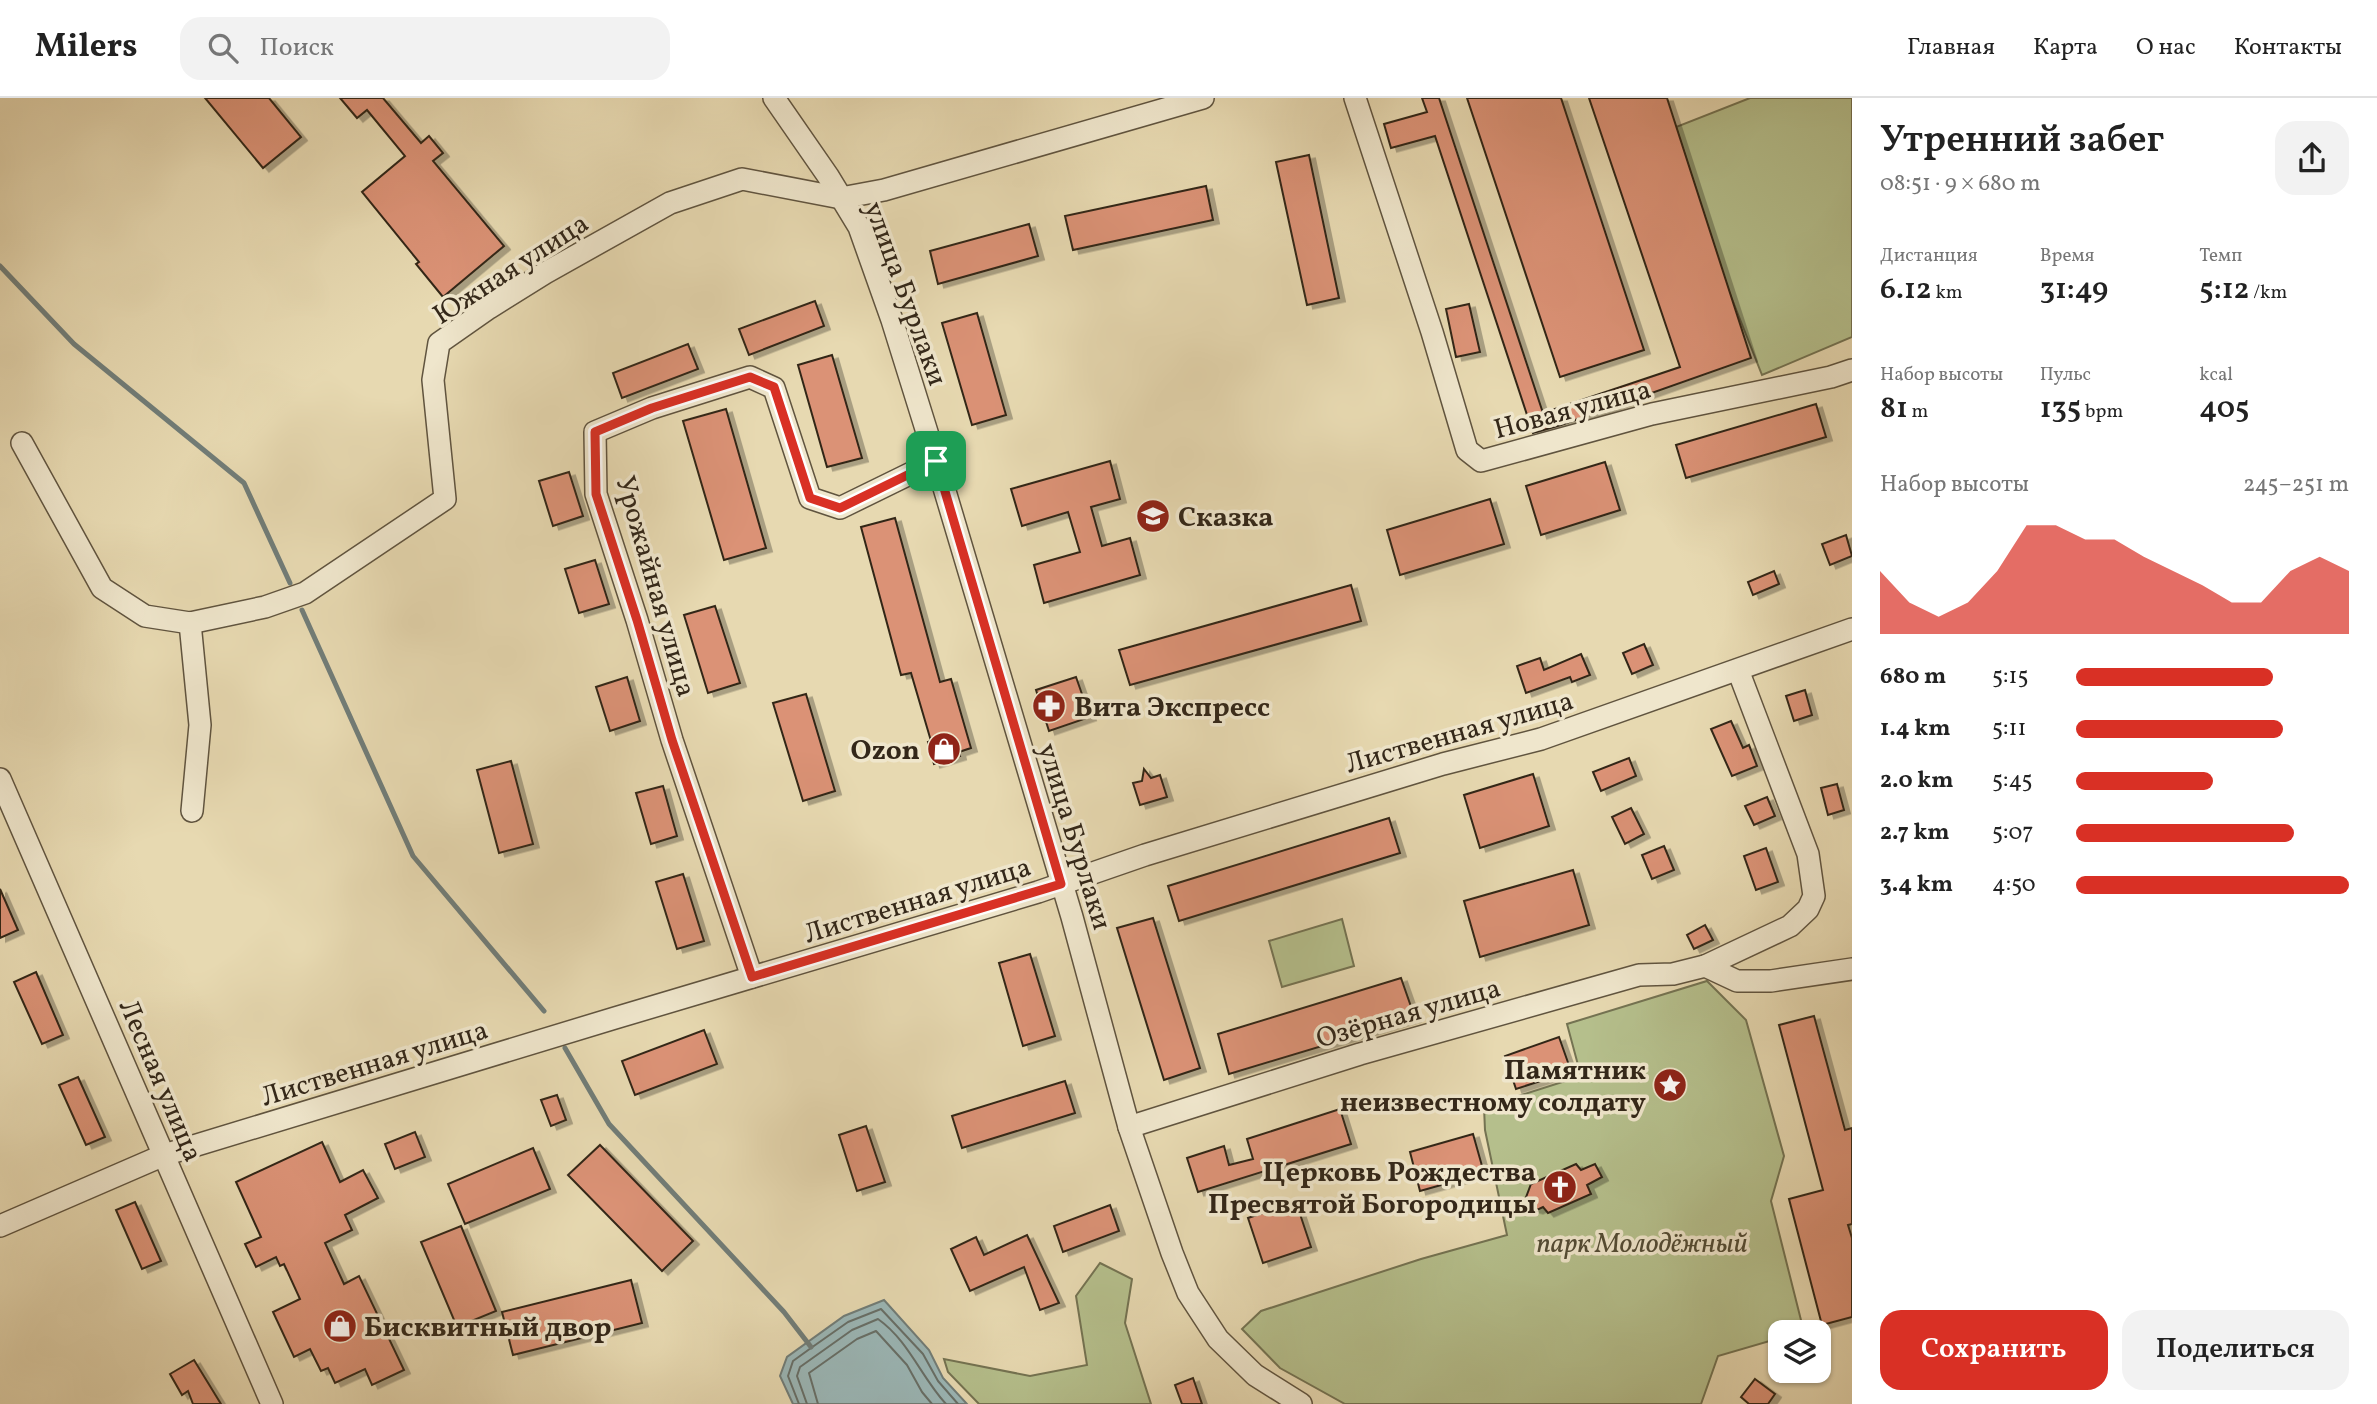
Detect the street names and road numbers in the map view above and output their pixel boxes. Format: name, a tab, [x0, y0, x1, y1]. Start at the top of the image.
street label: улица Бурлаки	[853, 196, 956, 391]
street label: Южная улица	[426, 205, 597, 335]
street label: Новая улица	[1490, 371, 1656, 450]
street label: Урожайная улица	[604, 472, 705, 702]
street label: Лиственная улица	[1341, 682, 1578, 785]
street label: улица Бурлаки	[1027, 739, 1121, 935]
street label: Лиственная улица	[799, 848, 1036, 954]
street label: Озёрная улица	[1312, 969, 1505, 1059]
street label: Лесная улица	[108, 994, 211, 1168]
street label: Лиственная улица	[256, 1011, 493, 1117]

